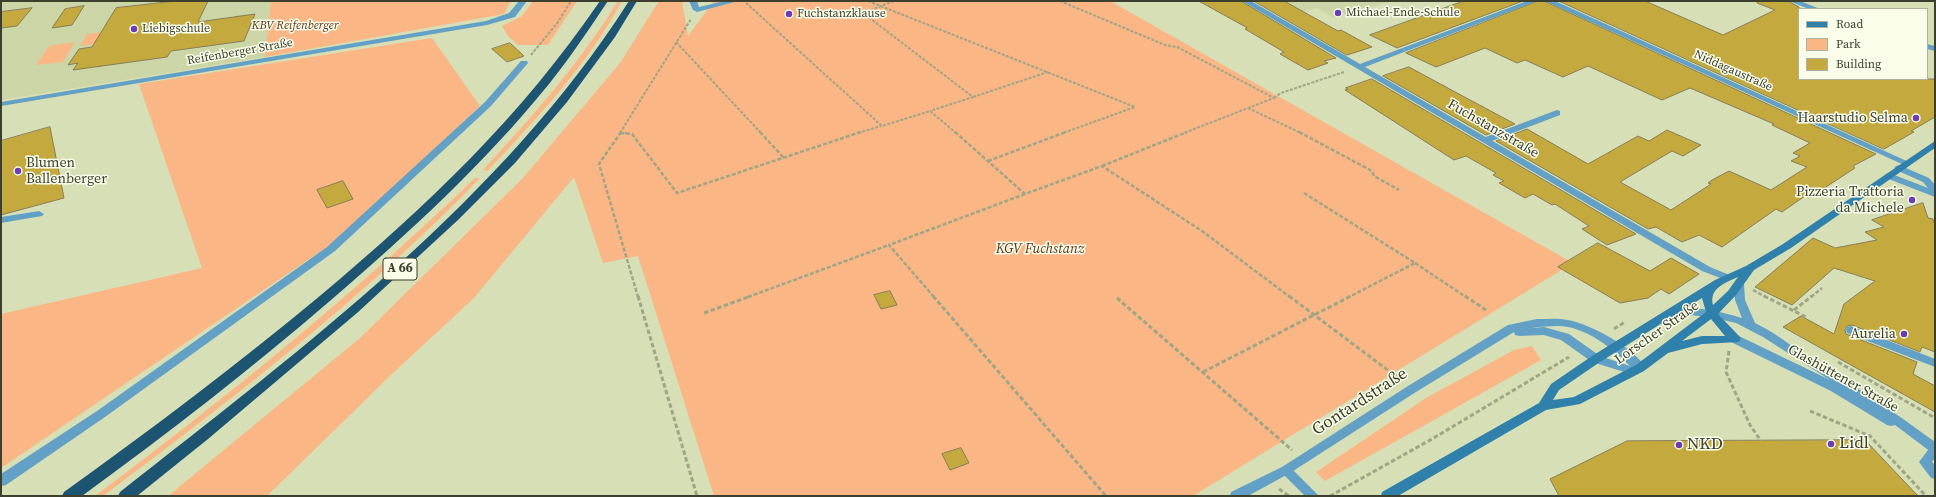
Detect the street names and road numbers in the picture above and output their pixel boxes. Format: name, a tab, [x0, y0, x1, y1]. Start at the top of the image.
street label: Reifenberger Straße	[186, 36, 294, 68]
street label: Niddagaustraße	[1692, 47, 1774, 95]
street label: Fuchstanzstraße	[1444, 96, 1542, 162]
road number: A 66	[383, 258, 417, 280]
street label: Lorscher Straße	[1612, 298, 1702, 368]
street label: Glashüttener Straße	[1785, 342, 1901, 416]
street label: Gontardstraße	[1309, 364, 1411, 440]

